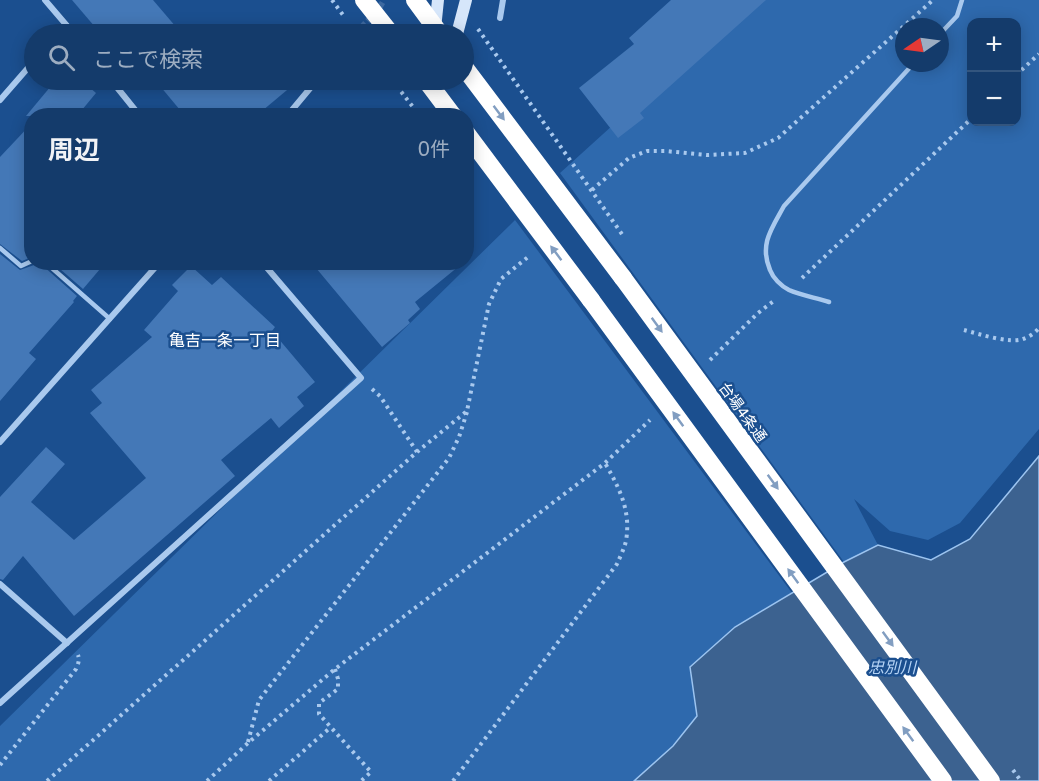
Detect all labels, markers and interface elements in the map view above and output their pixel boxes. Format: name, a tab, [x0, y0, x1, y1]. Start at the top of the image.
north arrow	[895, 18, 949, 72]
map controls	[967, 18, 1021, 126]
button: +	[967, 18, 1021, 72]
search box	[24, 24, 474, 90]
icon: search	[45, 41, 78, 74]
text: ここで検索	[93, 46, 203, 72]
button: −	[967, 72, 1021, 126]
one-way arrow	[492, 106, 504, 121]
text: 周辺	[48, 134, 100, 165]
text: 0件	[418, 137, 450, 161]
one-way arrow	[550, 246, 562, 262]
one-way arrow	[651, 317, 663, 332]
district label: 亀吉一条一丁目	[169, 331, 281, 350]
street label: 台場4条通	[716, 379, 770, 445]
one-way arrow	[672, 411, 684, 427]
one-way arrow	[766, 475, 778, 490]
one-way arrow	[787, 569, 799, 585]
one-way arrow	[882, 631, 894, 647]
water label: 忠別川	[868, 658, 918, 677]
one-way arrow	[902, 726, 914, 742]

